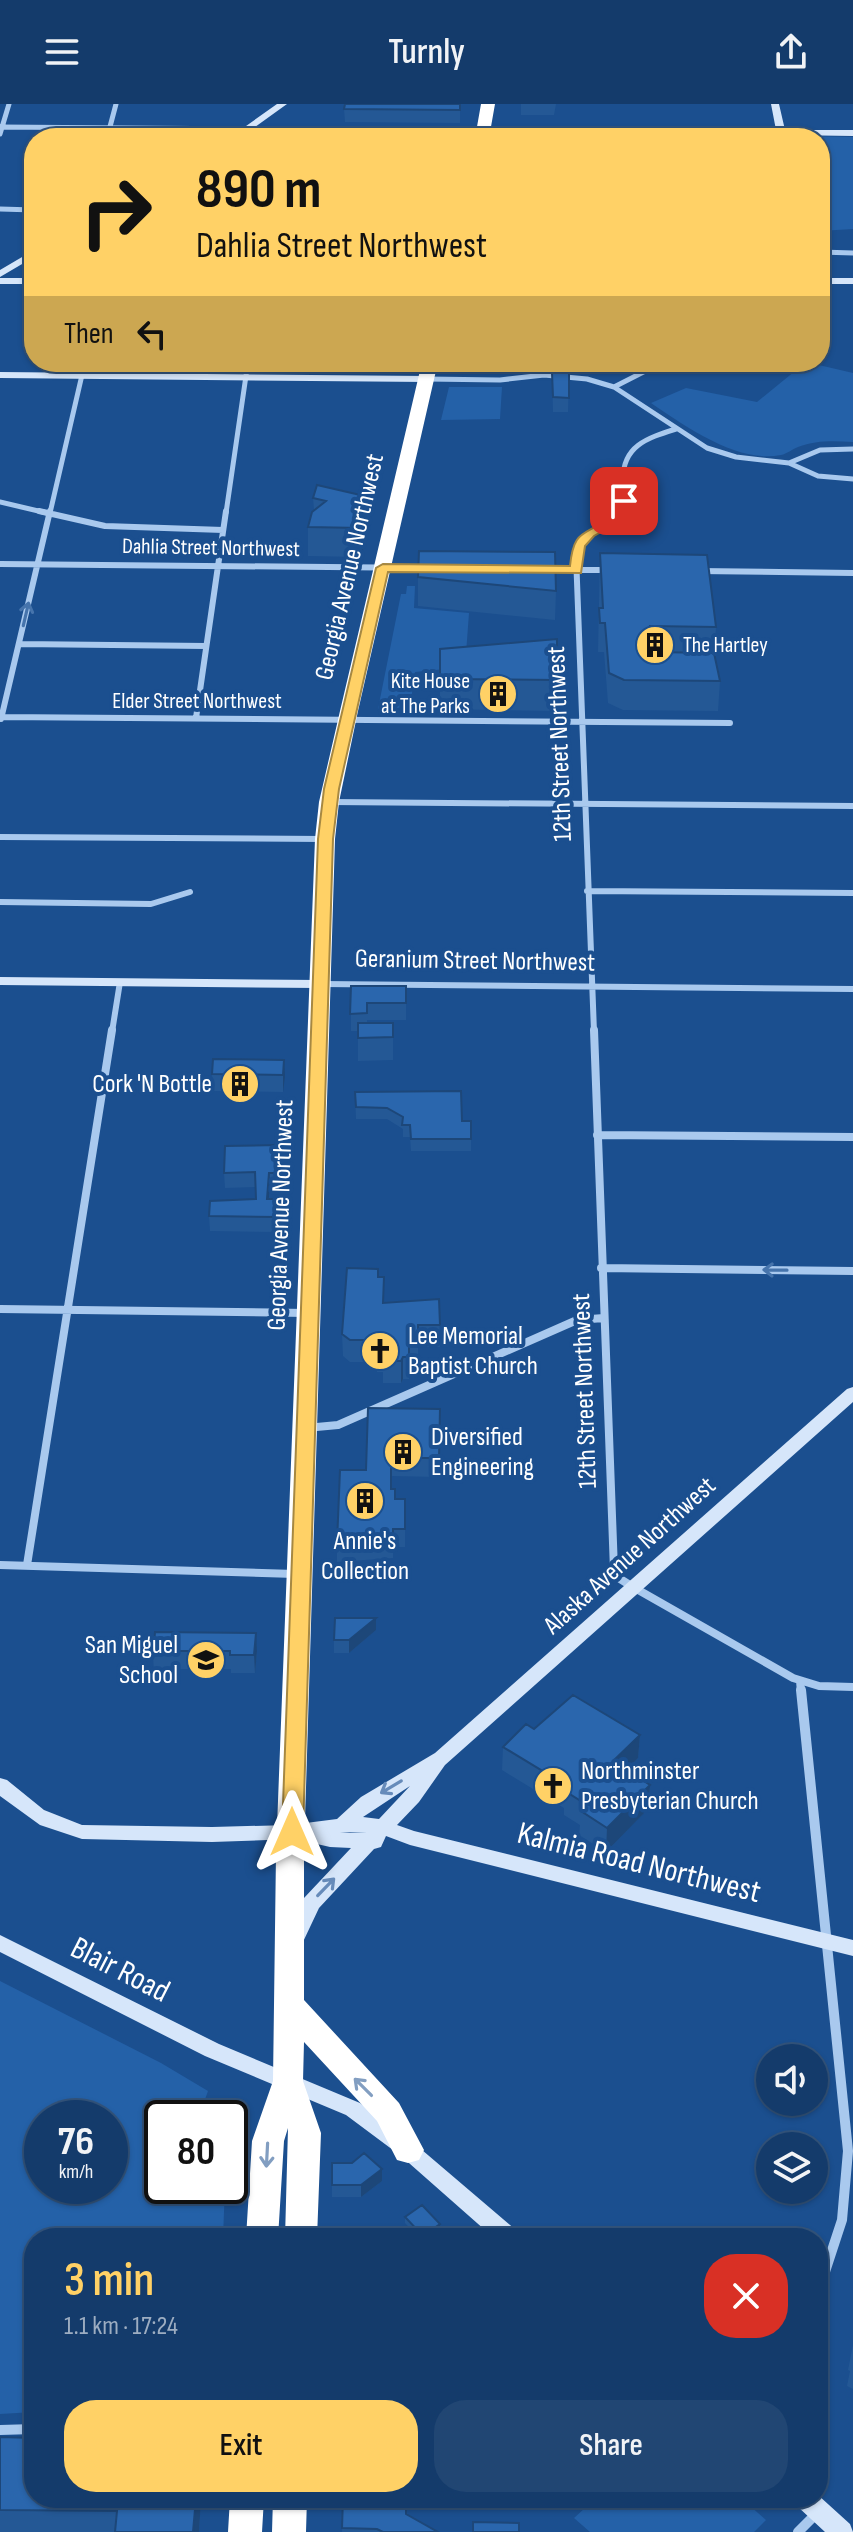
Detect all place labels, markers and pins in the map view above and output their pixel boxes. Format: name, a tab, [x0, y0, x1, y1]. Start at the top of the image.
pin	[590, 467, 658, 535]
building icon: The Hartley	[634, 624, 676, 666]
place label: The Hartley	[683, 632, 768, 659]
place label: Kite House at The Parks	[381, 668, 470, 720]
building icon: Kite House at The Parks	[477, 673, 519, 715]
building icon: Cork 'N Bottle	[219, 1063, 261, 1105]
place label: Cork 'N Bottle	[92, 1069, 212, 1100]
place label: Lee Memorial Baptist Church	[408, 1321, 538, 1382]
church icon: Lee Memorial Baptist Church	[359, 1330, 401, 1372]
place label: Diversified Engineering	[431, 1422, 534, 1483]
building icon: Diversified Engineering	[382, 1431, 424, 1473]
building icon: Annie's Collection	[344, 1480, 386, 1522]
place label: Annie's Collection	[321, 1526, 409, 1587]
place label: San Miguel School	[85, 1630, 178, 1691]
school or university icon: San Miguel School	[185, 1639, 227, 1681]
place label: Northminster Presbyterian Church	[581, 1756, 759, 1817]
church icon: Northminster Presbyterian Church	[532, 1765, 574, 1807]

